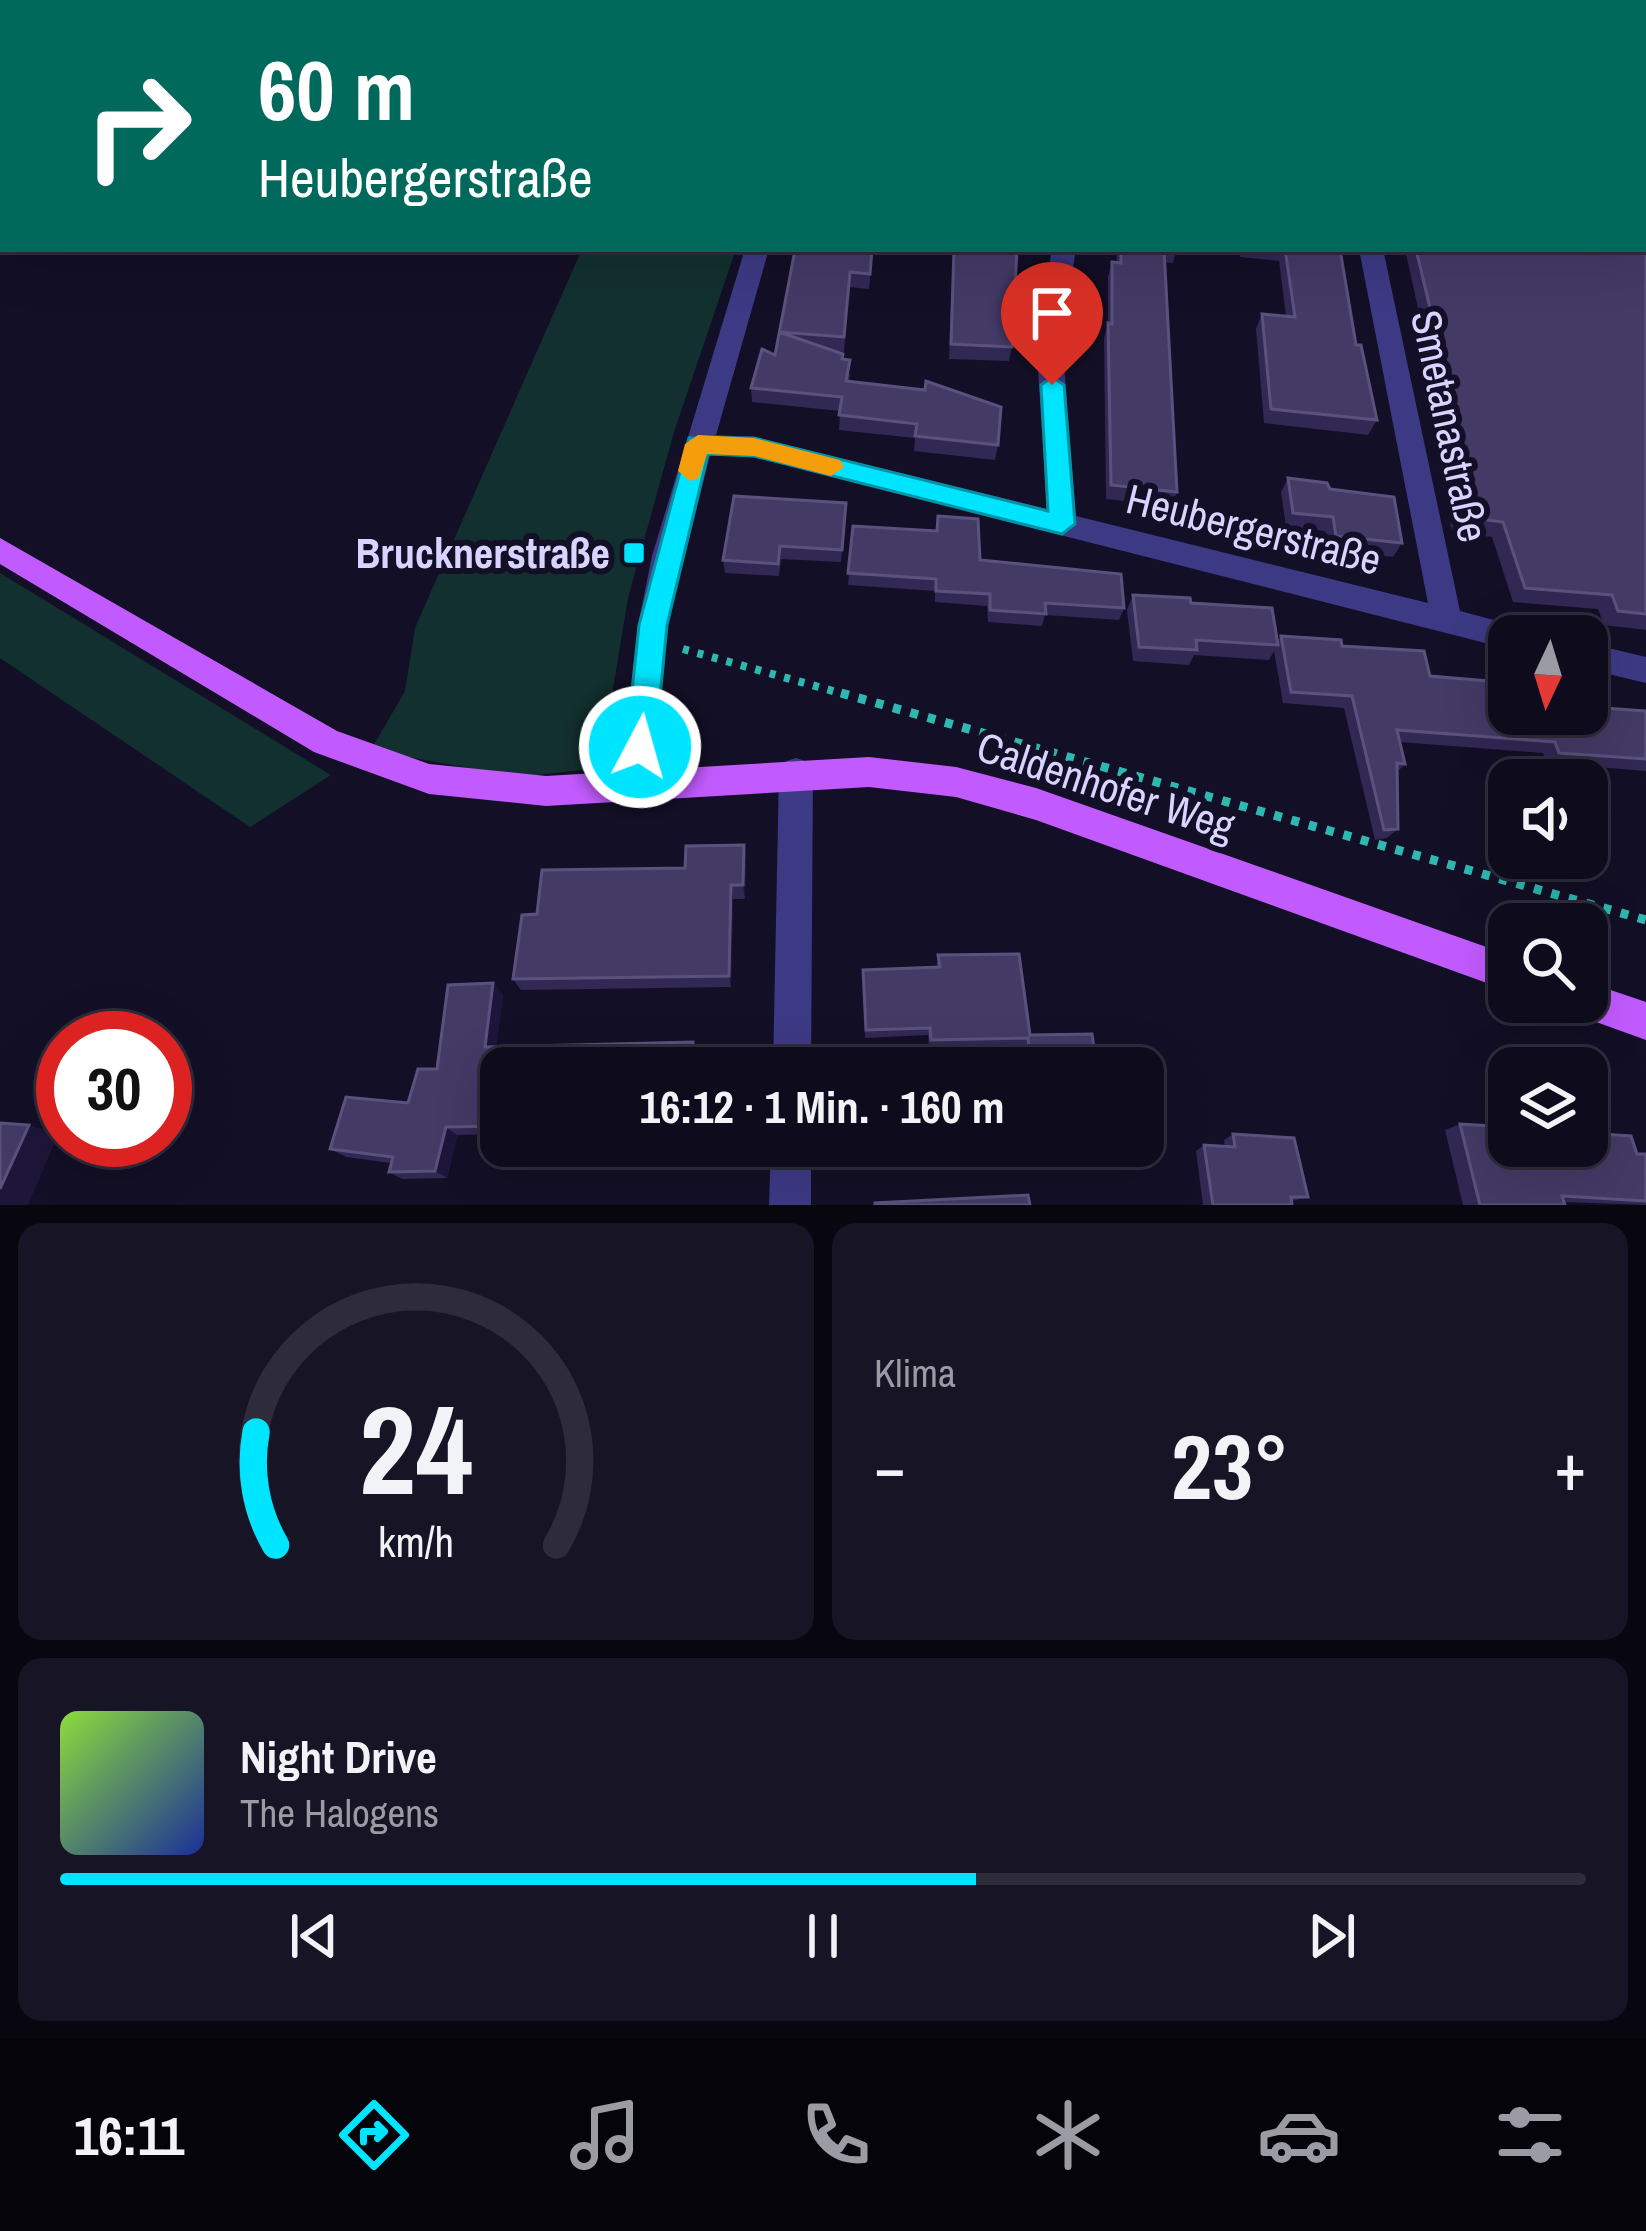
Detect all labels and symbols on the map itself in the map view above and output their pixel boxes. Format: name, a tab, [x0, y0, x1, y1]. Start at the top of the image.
pin	[1001, 262, 1103, 385]
street label: Smetanastraße	[1398, 305, 1502, 547]
street label: Heubergerstraße	[1121, 470, 1387, 588]
place label: Brucknerstraße	[355, 525, 610, 581]
marker: Brucknerstraße	[621, 540, 647, 566]
north arrow	[1488, 615, 1608, 735]
position arrow	[577, 684, 703, 810]
street label: Caldenhofer Weg	[970, 718, 1242, 854]
speed limit sign: 30	[36, 1011, 192, 1167]

